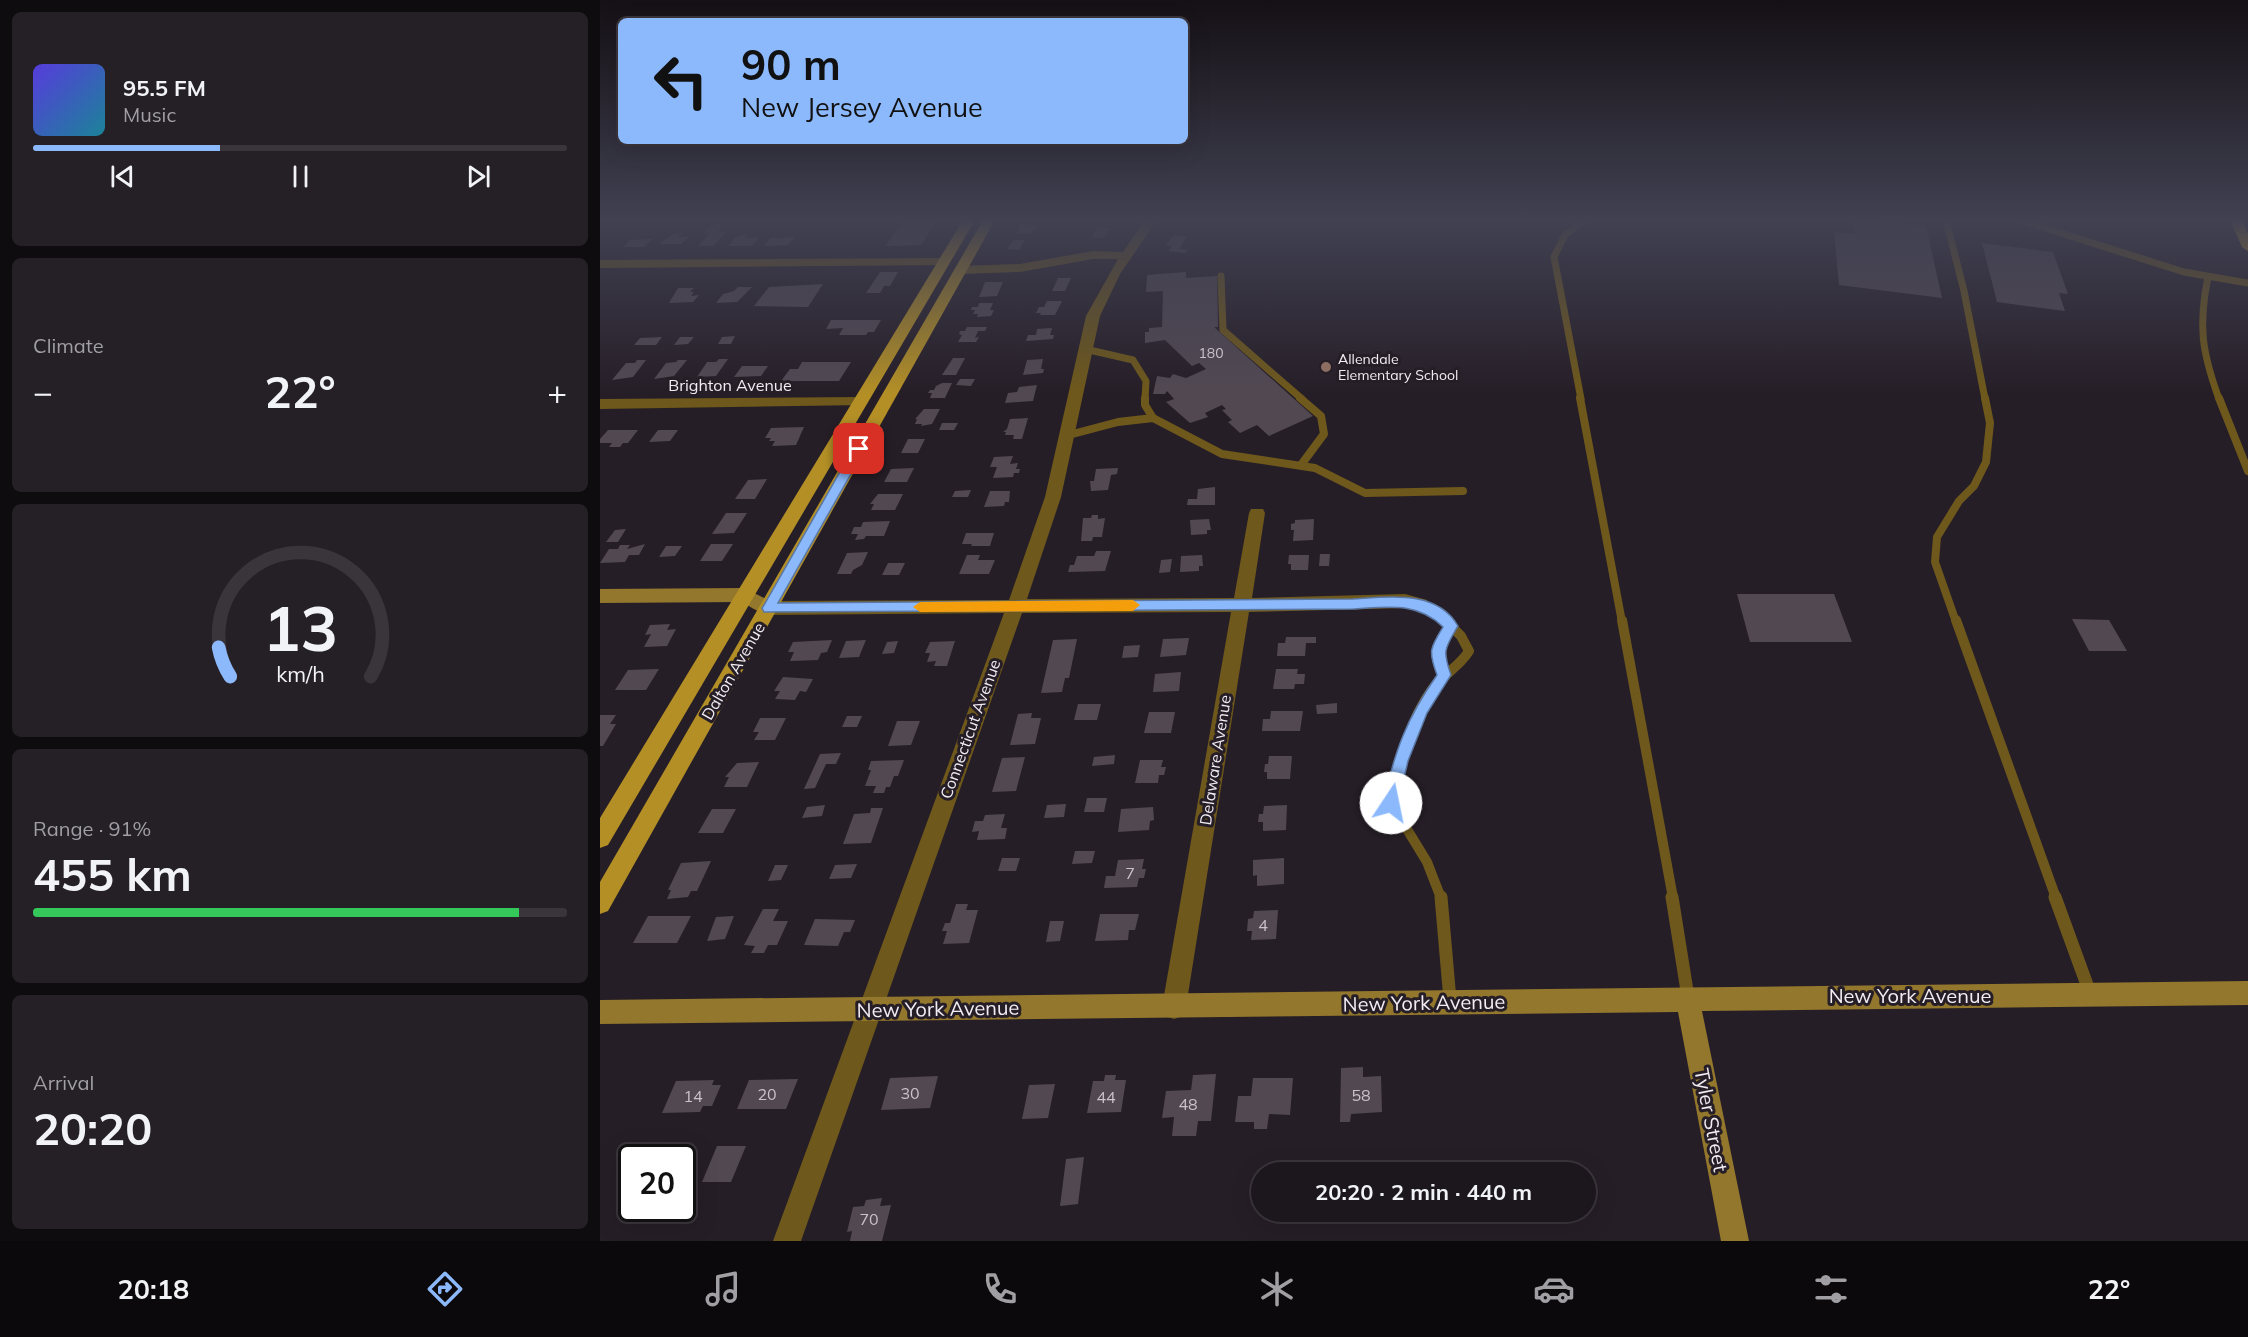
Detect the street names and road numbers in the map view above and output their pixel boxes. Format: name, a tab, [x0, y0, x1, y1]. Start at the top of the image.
street label: Brighton Avenue	[668, 375, 792, 395]
street label: Dalton Avenue	[697, 619, 769, 723]
street label: Connecticut Avenue	[935, 657, 1005, 801]
street label: Delaware Avenue	[1195, 693, 1235, 827]
street label: New York Avenue	[1829, 983, 1991, 1008]
street label: New York Avenue	[1342, 989, 1506, 1016]
street label: New York Avenue	[856, 995, 1020, 1022]
street label: Tyler Street	[1689, 1066, 1734, 1174]

